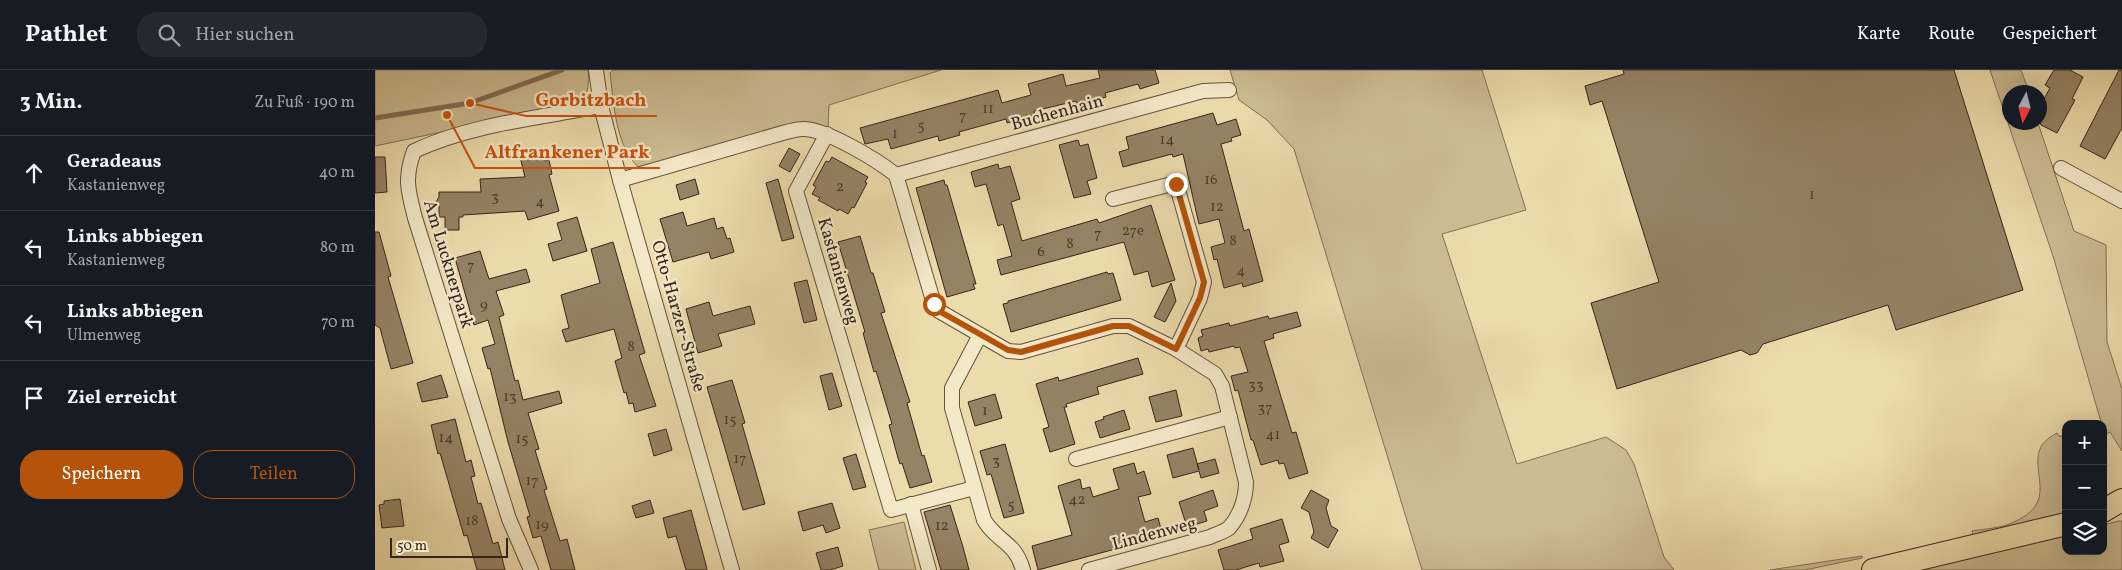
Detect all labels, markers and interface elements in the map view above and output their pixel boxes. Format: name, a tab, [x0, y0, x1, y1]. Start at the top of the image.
search box	[137, 12, 487, 57]
text: Pathlet	[25, 18, 107, 52]
icon: search	[155, 21, 183, 49]
text: Hier suchen	[195, 22, 295, 48]
text: Karte	[1857, 22, 1900, 47]
text: Route	[1928, 22, 1975, 47]
text: Gespeichert	[2003, 22, 2097, 47]
callout: Gorbitzbach	[526, 82, 657, 116]
north arrow	[2002, 85, 2047, 130]
text: 3 Min.	[20, 88, 82, 117]
text: Gorbitzbach	[536, 88, 647, 114]
street label: Buchenhain	[1008, 89, 1107, 138]
text: Zu Fuß · 190 m	[254, 92, 355, 114]
house number: 11	[982, 99, 994, 120]
house number: 7	[959, 106, 967, 127]
house number: 5	[917, 116, 925, 137]
house number: 1	[892, 124, 898, 145]
house number: 14	[1160, 130, 1174, 151]
callout: Altfrankener Park	[475, 134, 660, 168]
text: Altfrankener Park	[484, 140, 650, 166]
text: Geradeaus	[67, 149, 162, 175]
icon: ahead	[20, 159, 48, 187]
text: 40 m	[319, 162, 355, 184]
house number: 16	[1204, 170, 1218, 191]
route end	[1165, 173, 1188, 196]
text: Kastanienweg	[67, 175, 165, 197]
house number: 2	[836, 177, 844, 198]
house number: 1	[1809, 185, 1815, 206]
house number: 3	[491, 187, 499, 208]
house number: 4	[536, 192, 545, 213]
street label: Am Lucknerpark	[416, 197, 479, 332]
house number: 12	[1210, 197, 1224, 218]
street label: Kastanienweg	[810, 215, 865, 328]
house number: 27e	[1122, 221, 1144, 242]
text: Links abbiegen	[67, 224, 204, 250]
house number: 7	[1094, 224, 1102, 245]
house number: 8	[1229, 231, 1237, 252]
icon: left	[20, 234, 48, 262]
house number: 8	[1066, 234, 1074, 255]
text: 80 m	[320, 237, 355, 259]
street label: Otto-Harzer-Straße	[644, 238, 711, 395]
house number: 6	[1037, 242, 1045, 263]
text: Kastanienweg	[67, 250, 165, 272]
house number: 7	[467, 256, 475, 277]
house number: 4	[1237, 261, 1246, 282]
route start	[923, 293, 946, 316]
house number: 9	[480, 295, 488, 316]
text: Links abbiegen	[67, 299, 204, 325]
icon: left	[20, 309, 48, 337]
text: 70 m	[321, 312, 355, 334]
text: Ulmenweg	[67, 325, 141, 347]
house number: 8	[627, 337, 635, 358]
house number: 33	[1248, 375, 1264, 396]
icon: arrive	[20, 384, 48, 412]
text: Ziel erreicht	[67, 385, 177, 411]
house number: 13	[503, 387, 517, 408]
house number: 37	[1258, 398, 1272, 419]
house number: 1	[982, 401, 988, 422]
house number: 15	[723, 410, 737, 431]
map controls	[2062, 420, 2107, 555]
button: +	[2062, 420, 2107, 465]
house number: 41	[1266, 425, 1280, 446]
house number: 14	[439, 428, 453, 449]
house number: 15	[515, 429, 529, 450]
house number: 17	[733, 449, 747, 470]
button: Speichern	[20, 450, 183, 499]
button: Teilen	[193, 450, 355, 499]
house number: 3	[992, 451, 1000, 472]
button: −	[2062, 465, 2107, 510]
house number: 17	[525, 471, 539, 492]
house number: 42	[1068, 490, 1086, 511]
house number: 5	[1007, 495, 1015, 516]
button: layers	[2062, 510, 2107, 555]
house number: 18	[465, 511, 479, 532]
street label: Lindenweg	[1109, 511, 1199, 558]
house number: 19	[535, 515, 549, 536]
house number: 12	[935, 516, 949, 537]
scale bar	[390, 535, 507, 558]
text: 50 m	[397, 537, 427, 556]

